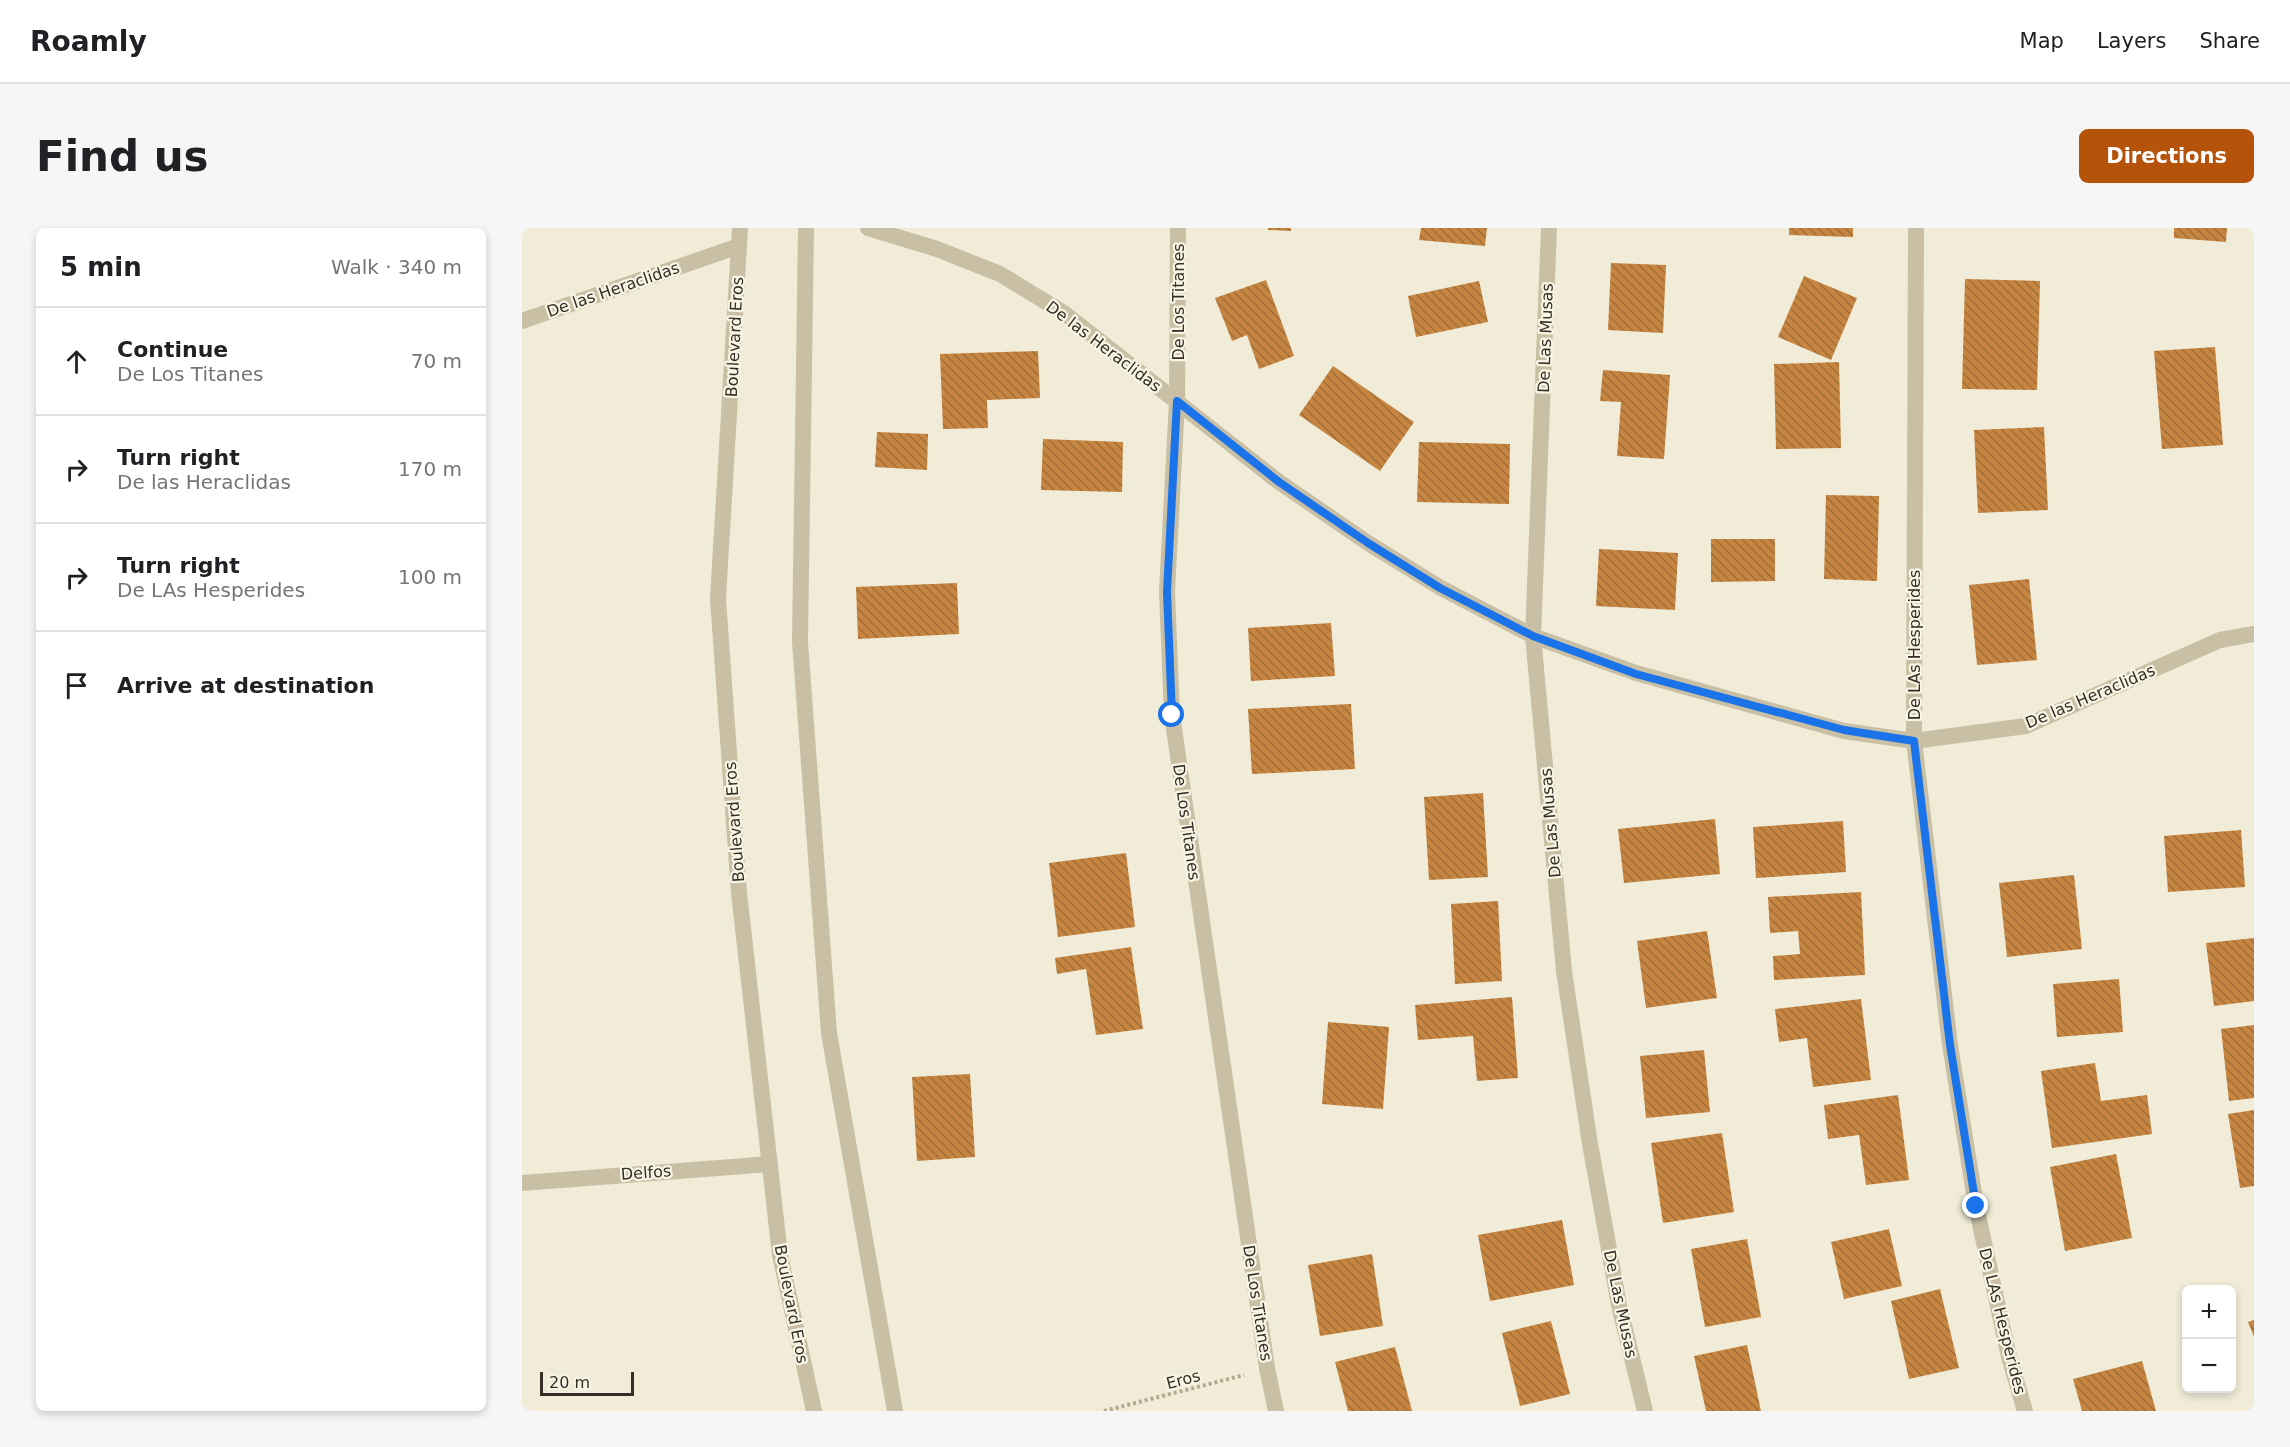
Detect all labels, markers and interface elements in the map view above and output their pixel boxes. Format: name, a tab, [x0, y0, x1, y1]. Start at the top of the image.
text: Roamly	[30, 25, 147, 58]
text: Map	[2020, 29, 2064, 53]
text: Layers	[2097, 29, 2166, 53]
text: Share	[2199, 29, 2260, 53]
button: Directions	[2079, 129, 2254, 183]
text: Find us	[36, 132, 209, 181]
street label: De Los Titanes	[1169, 243, 1188, 361]
text: 5 min	[60, 252, 142, 282]
text: Walk · 340 m	[331, 255, 462, 279]
street label: De las Heraclidas	[544, 258, 682, 321]
street label: Boulevard Eros	[722, 276, 747, 398]
street label: De Las Musas	[1534, 283, 1557, 393]
street label: De las Heraclidas	[1042, 297, 1165, 396]
text: Continue	[117, 337, 228, 362]
icon: ahead	[60, 345, 93, 378]
text: 70 m	[411, 349, 462, 373]
text: De Los Titanes	[117, 362, 264, 386]
text: Turn right	[117, 445, 240, 470]
icon: right	[60, 453, 93, 486]
text: 170 m	[398, 457, 462, 481]
text: De las Heraclidas	[117, 470, 291, 494]
text: Turn right	[117, 553, 240, 578]
icon: right	[60, 561, 93, 594]
text: 100 m	[398, 565, 462, 589]
street label: De LAs Hesperides	[1905, 570, 1924, 720]
text: De LAs Hesperides	[117, 578, 305, 602]
street label: De las Heraclidas	[2022, 661, 2158, 732]
icon: arrive	[60, 669, 93, 702]
text: Arrive at destination	[117, 673, 374, 698]
route start	[1158, 701, 1184, 727]
street label: Boulevard Eros	[721, 761, 748, 883]
street label: De Los Titanes	[1169, 763, 1204, 881]
street label: De Las Musas	[1536, 767, 1565, 878]
street label: Delfos	[620, 1161, 672, 1184]
route end	[1962, 1192, 1988, 1218]
street label: Boulevard Eros	[771, 1243, 812, 1365]
street label: De Los Titanes	[1239, 1244, 1276, 1362]
street label: De LAs Hesperides	[1975, 1246, 2030, 1396]
street label: De Las Musas	[1600, 1248, 1641, 1360]
map controls	[2182, 1285, 2236, 1393]
button: +	[2182, 1285, 2236, 1339]
button: −	[2182, 1339, 2236, 1393]
street label: Eros	[1164, 1366, 1202, 1393]
scale bar	[540, 1369, 634, 1396]
text: 20 m	[549, 1373, 590, 1392]

